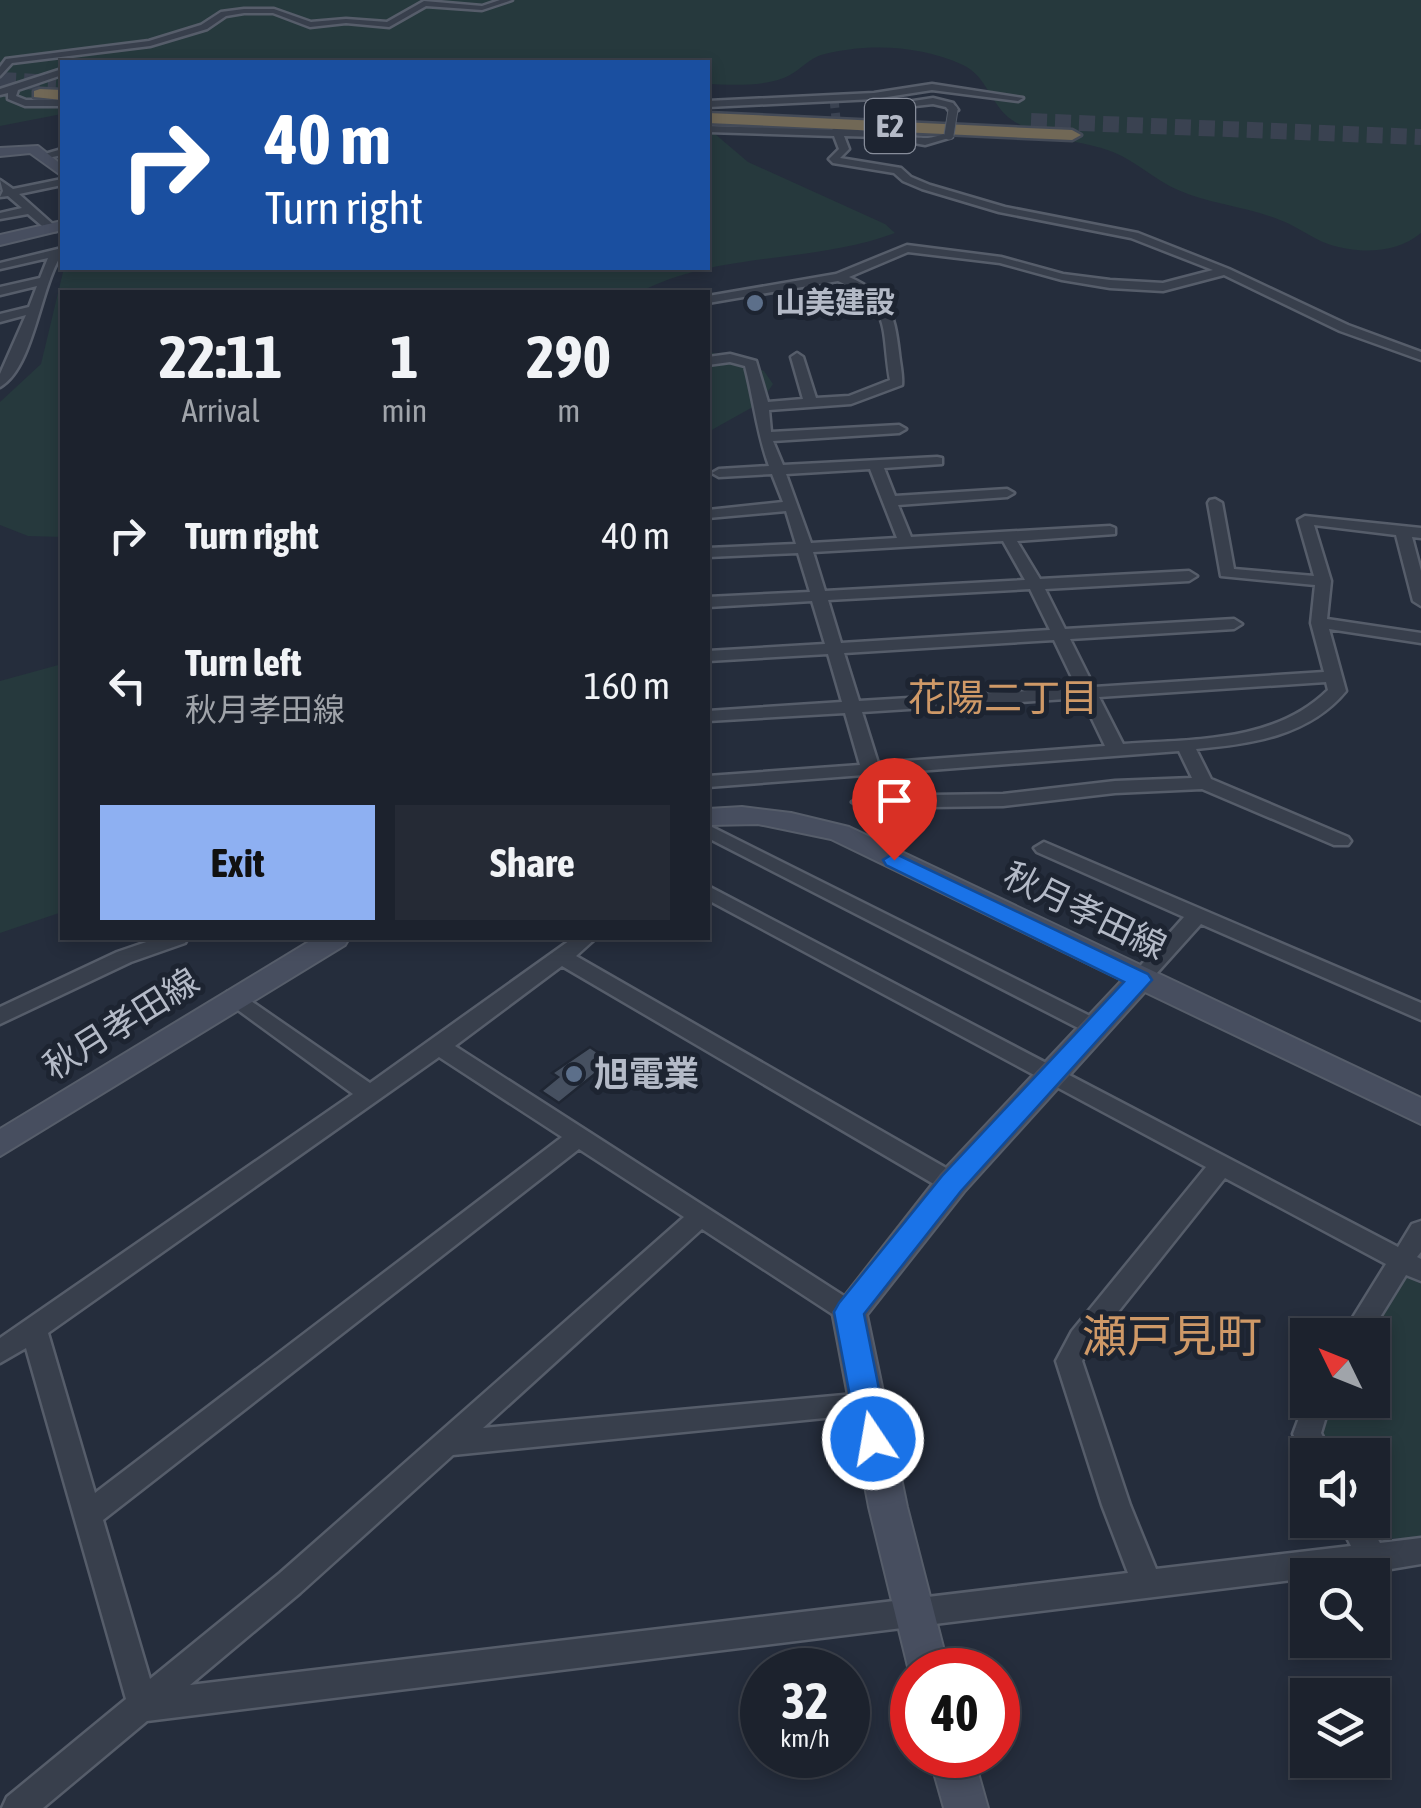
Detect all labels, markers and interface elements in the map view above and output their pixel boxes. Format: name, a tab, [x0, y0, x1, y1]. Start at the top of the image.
text: 40 m	[265, 99, 391, 179]
road number: E2	[865, 99, 915, 153]
icon: right	[100, 100, 230, 230]
text: Turn right	[265, 182, 423, 234]
place label: 山美建設	[775, 285, 895, 319]
marker: 山美建設	[744, 292, 766, 314]
text: 22:11	[159, 322, 282, 391]
text: 1	[390, 322, 419, 391]
text: 290	[526, 322, 611, 391]
text: Arrival	[182, 392, 260, 429]
text: min	[381, 392, 427, 429]
text: m	[557, 392, 580, 429]
icon: right	[100, 508, 155, 563]
text: Turn right	[185, 514, 319, 557]
text: 40 m	[602, 514, 670, 557]
text: Turn left	[185, 641, 301, 684]
icon: left	[100, 658, 155, 713]
text: 160 m	[584, 664, 670, 707]
district label: 花陽二丁目	[908, 676, 1098, 719]
text: 秋月孝田線	[185, 691, 345, 728]
pin	[852, 758, 937, 861]
icon: arrive	[867, 773, 922, 828]
button: Exit	[100, 805, 375, 920]
button: Share	[395, 805, 670, 920]
street label: 秋月孝田線	[998, 854, 1173, 966]
street label: 秋月孝田線	[36, 960, 205, 1086]
place label: 旭電業	[594, 1053, 699, 1093]
marker: 旭電業	[563, 1063, 585, 1085]
district label: 瀬戸見町	[1082, 1310, 1262, 1362]
north arrow	[1290, 1318, 1390, 1418]
map controls	[1290, 1318, 1390, 1778]
position arrow	[821, 1387, 925, 1491]
button: sound	[1290, 1438, 1390, 1538]
button: search	[1290, 1558, 1390, 1658]
speed limit sign: 40	[890, 1648, 1020, 1778]
text: 32	[781, 1672, 828, 1730]
button: layers	[1290, 1678, 1390, 1778]
text: km/h	[780, 1724, 830, 1752]

